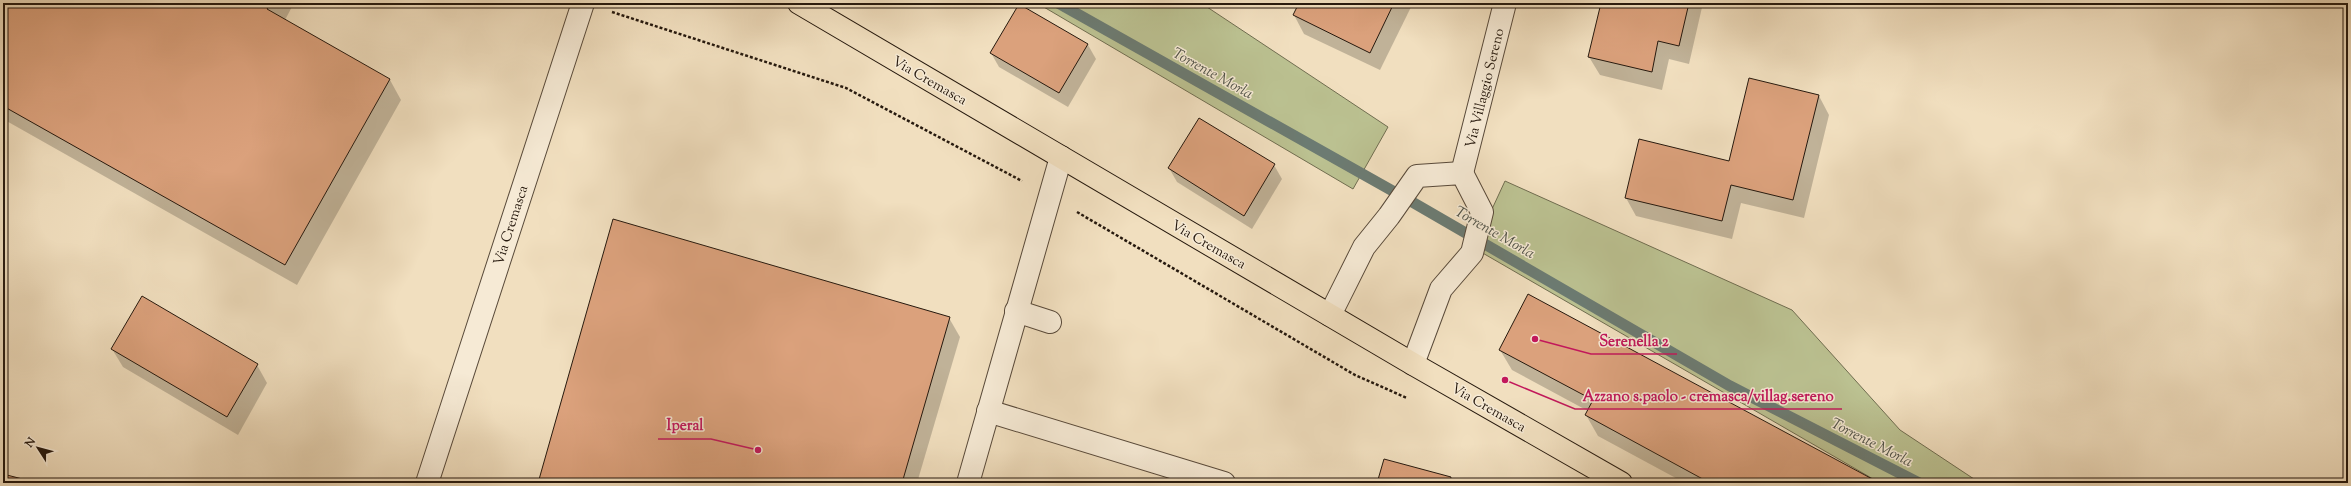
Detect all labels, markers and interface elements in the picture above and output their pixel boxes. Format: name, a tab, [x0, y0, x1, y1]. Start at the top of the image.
street label: Via Villaggio Sereno	[1461, 26, 1511, 151]
water label: Torrente Morla	[1168, 43, 1257, 105]
street label: Via Cremasca	[888, 52, 970, 111]
street label: Via Cremasca	[490, 183, 534, 268]
water label: Torrente Morla	[1450, 202, 1538, 265]
street label: Via Cremasca	[1167, 216, 1249, 275]
callout: Serenella 2	[1591, 327, 1677, 354]
text: Serenella 2	[1599, 332, 1670, 353]
street label: Via Cremasca	[1447, 379, 1529, 438]
callout: Azzano s.paolo - cremasca/villag.sereno	[1575, 382, 1842, 409]
text: Azzano s.paolo - cremasca/villag.sereno	[1582, 387, 1834, 408]
callout: Iperal	[658, 412, 711, 439]
water label: Torrente Morla	[1827, 414, 1916, 473]
text: Iperal	[667, 416, 704, 437]
north arrow	[18, 428, 58, 468]
text: N	[21, 434, 40, 452]

